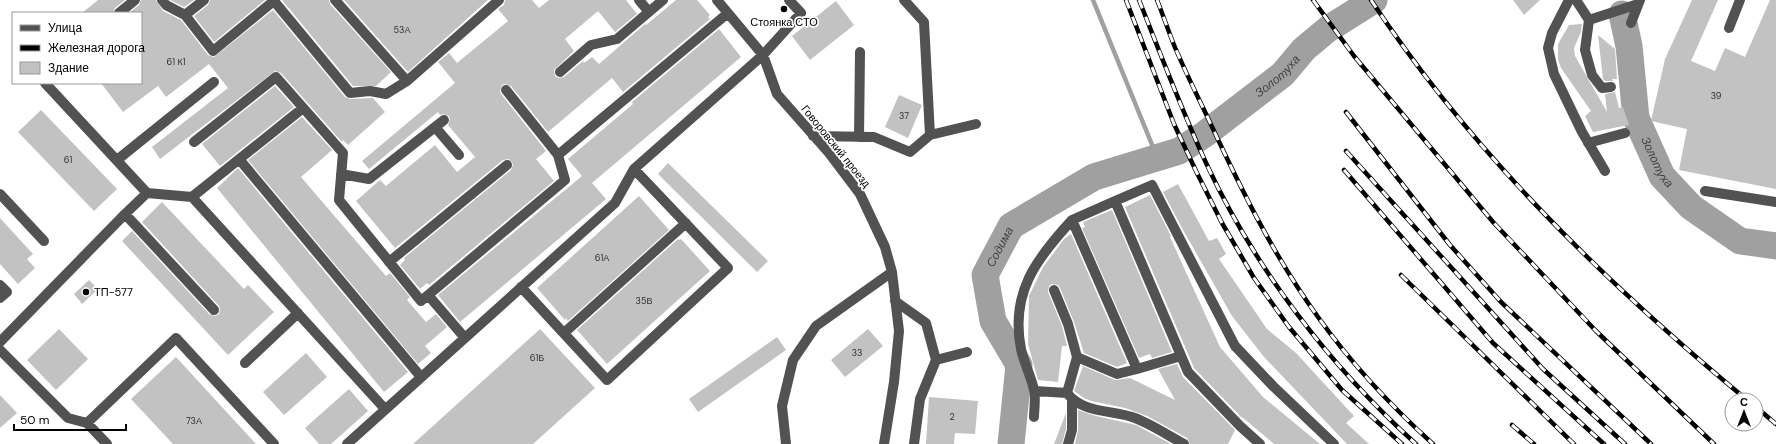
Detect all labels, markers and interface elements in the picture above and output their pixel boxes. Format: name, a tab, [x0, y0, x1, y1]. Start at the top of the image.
marker: Стоянка СТО	[779, 4, 789, 14]
legend	[12, 12, 142, 84]
place label: Стоянка СТО	[750, 15, 818, 29]
text: Улица	[48, 20, 82, 36]
house number: 53А	[394, 24, 410, 36]
text: Железная дорога	[48, 40, 145, 56]
water label: Золотуха	[1252, 51, 1304, 101]
house number: 61 К1	[167, 56, 186, 68]
text: Здание	[48, 60, 89, 76]
house number: 39	[1711, 90, 1722, 102]
street label: Говоровский проезд	[798, 102, 874, 190]
house number: 37	[899, 110, 909, 122]
water label: Золотуха	[1637, 134, 1677, 191]
house number: 61	[64, 154, 72, 166]
water label: Содима	[983, 224, 1017, 270]
house number: 61А	[595, 252, 609, 264]
place label: ТП-577	[94, 285, 133, 299]
marker: ТП-577	[81, 287, 91, 297]
house number: 35В	[636, 295, 652, 307]
house number: 33	[852, 347, 862, 359]
house number: 61Б	[530, 352, 544, 364]
north arrow	[1724, 392, 1764, 432]
text: С	[1740, 395, 1748, 409]
scale bar	[14, 406, 126, 432]
house number: 2	[949, 411, 955, 423]
text: 50 m	[20, 412, 49, 428]
house number: 73А	[186, 415, 202, 427]

